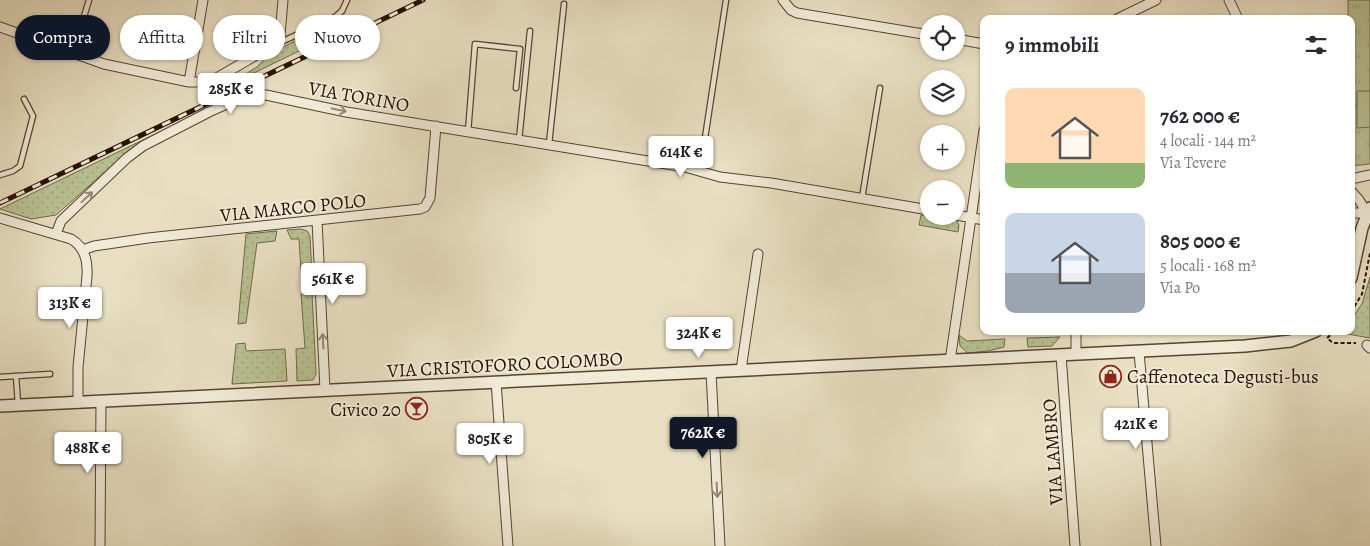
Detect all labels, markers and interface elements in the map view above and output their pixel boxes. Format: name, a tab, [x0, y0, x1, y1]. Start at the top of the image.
chip: Compra	[15, 15, 110, 60]
chip: Affitta	[120, 15, 203, 60]
chip: Filtri	[213, 15, 285, 60]
chip: Nuovo	[295, 15, 380, 60]
map controls	[920, 15, 965, 225]
button: locate	[920, 15, 965, 60]
text: 9 immobili	[1005, 31, 1099, 59]
icon: filters	[1302, 31, 1330, 59]
button: layers	[920, 70, 965, 115]
pin: 285K €	[190, 72, 272, 115]
street label: VIA TORINO	[306, 75, 411, 119]
text: 285K €	[209, 78, 253, 100]
text: 762 000 €	[1160, 102, 1240, 130]
one-way arrow	[330, 106, 346, 115]
icon: home	[1045, 108, 1105, 168]
button: +	[920, 125, 965, 170]
text: 4 locali · 144 m²	[1160, 130, 1256, 152]
pin: 614K €	[640, 136, 722, 178]
text: 614K €	[659, 141, 703, 163]
text: Via Tevere	[1160, 152, 1226, 174]
button: −	[920, 180, 965, 225]
street label: VIA MARCO POLO	[218, 187, 367, 229]
one-way arrow	[80, 191, 93, 203]
text: 805 000 €	[1160, 227, 1241, 255]
icon: home	[1045, 233, 1105, 293]
text: 5 locali · 168 m²	[1160, 255, 1256, 277]
pin: 561K €	[292, 262, 374, 305]
text: 561K €	[312, 268, 354, 290]
text: Via Po	[1160, 277, 1200, 299]
pin: 313K €	[29, 286, 111, 329]
text: 313K €	[49, 292, 91, 314]
pin: 324K €	[658, 316, 740, 359]
text: 324K €	[677, 322, 721, 344]
one-way arrow	[318, 334, 327, 350]
street label: VIA CRISTOFORO COLOMBO	[386, 346, 624, 384]
shop icon: Caffenoteca Degusti-bus	[1099, 364, 1123, 388]
place label: Caffenoteca Degusti-bus	[1127, 364, 1319, 390]
place label: Civico 20	[330, 397, 401, 423]
bar icon: Civico 20	[405, 397, 429, 421]
street label: VIA LAMBRO	[1036, 398, 1070, 507]
pin: 421K €	[1095, 408, 1177, 450]
text: 421K €	[1114, 413, 1158, 435]
pin: 762K €	[662, 416, 744, 459]
pin: 805K €	[449, 422, 531, 465]
text: 762K €	[681, 422, 725, 444]
text: 805K €	[467, 428, 513, 450]
pin: 488K €	[47, 432, 129, 474]
text: 488K €	[65, 437, 111, 459]
one-way arrow	[712, 482, 721, 498]

